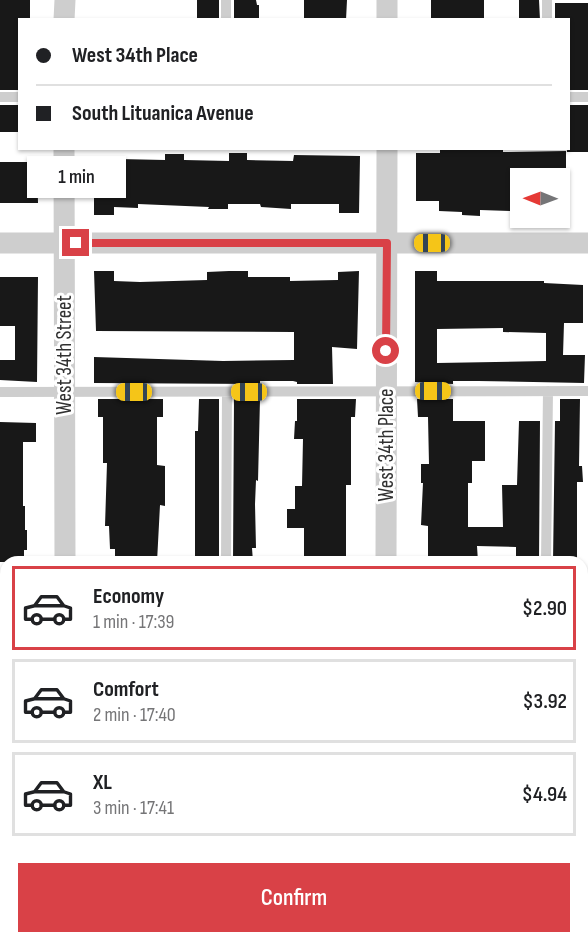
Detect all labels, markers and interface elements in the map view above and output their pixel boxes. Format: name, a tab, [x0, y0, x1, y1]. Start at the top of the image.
text: West 34th Place	[72, 42, 198, 69]
text: South Lituanica Avenue	[72, 100, 254, 127]
callout: 1 min	[26, 156, 125, 198]
text: 1 min	[58, 165, 95, 189]
north arrow	[510, 168, 570, 228]
map controls	[510, 168, 570, 228]
route end	[62, 229, 89, 256]
car	[414, 234, 450, 252]
street label: West 34th Street	[52, 295, 77, 415]
route start	[372, 337, 399, 364]
car	[415, 382, 451, 400]
car	[116, 383, 152, 401]
car	[231, 383, 267, 401]
street label: West 34th Place	[374, 388, 399, 502]
icon: car	[21, 581, 75, 635]
text: Economy	[93, 583, 164, 610]
text: $2.90	[522, 595, 567, 622]
text: 1 min · 17:39	[93, 610, 174, 634]
icon: car	[21, 674, 75, 728]
text: Comfort	[93, 676, 159, 703]
text: $3.92	[522, 688, 567, 715]
text: 2 min · 17:40	[93, 703, 176, 727]
icon: car	[21, 767, 75, 821]
text: XL	[93, 769, 112, 796]
text: $4.94	[522, 781, 567, 808]
text: 3 min · 17:41	[93, 796, 174, 820]
button: Confirm	[18, 863, 570, 932]

